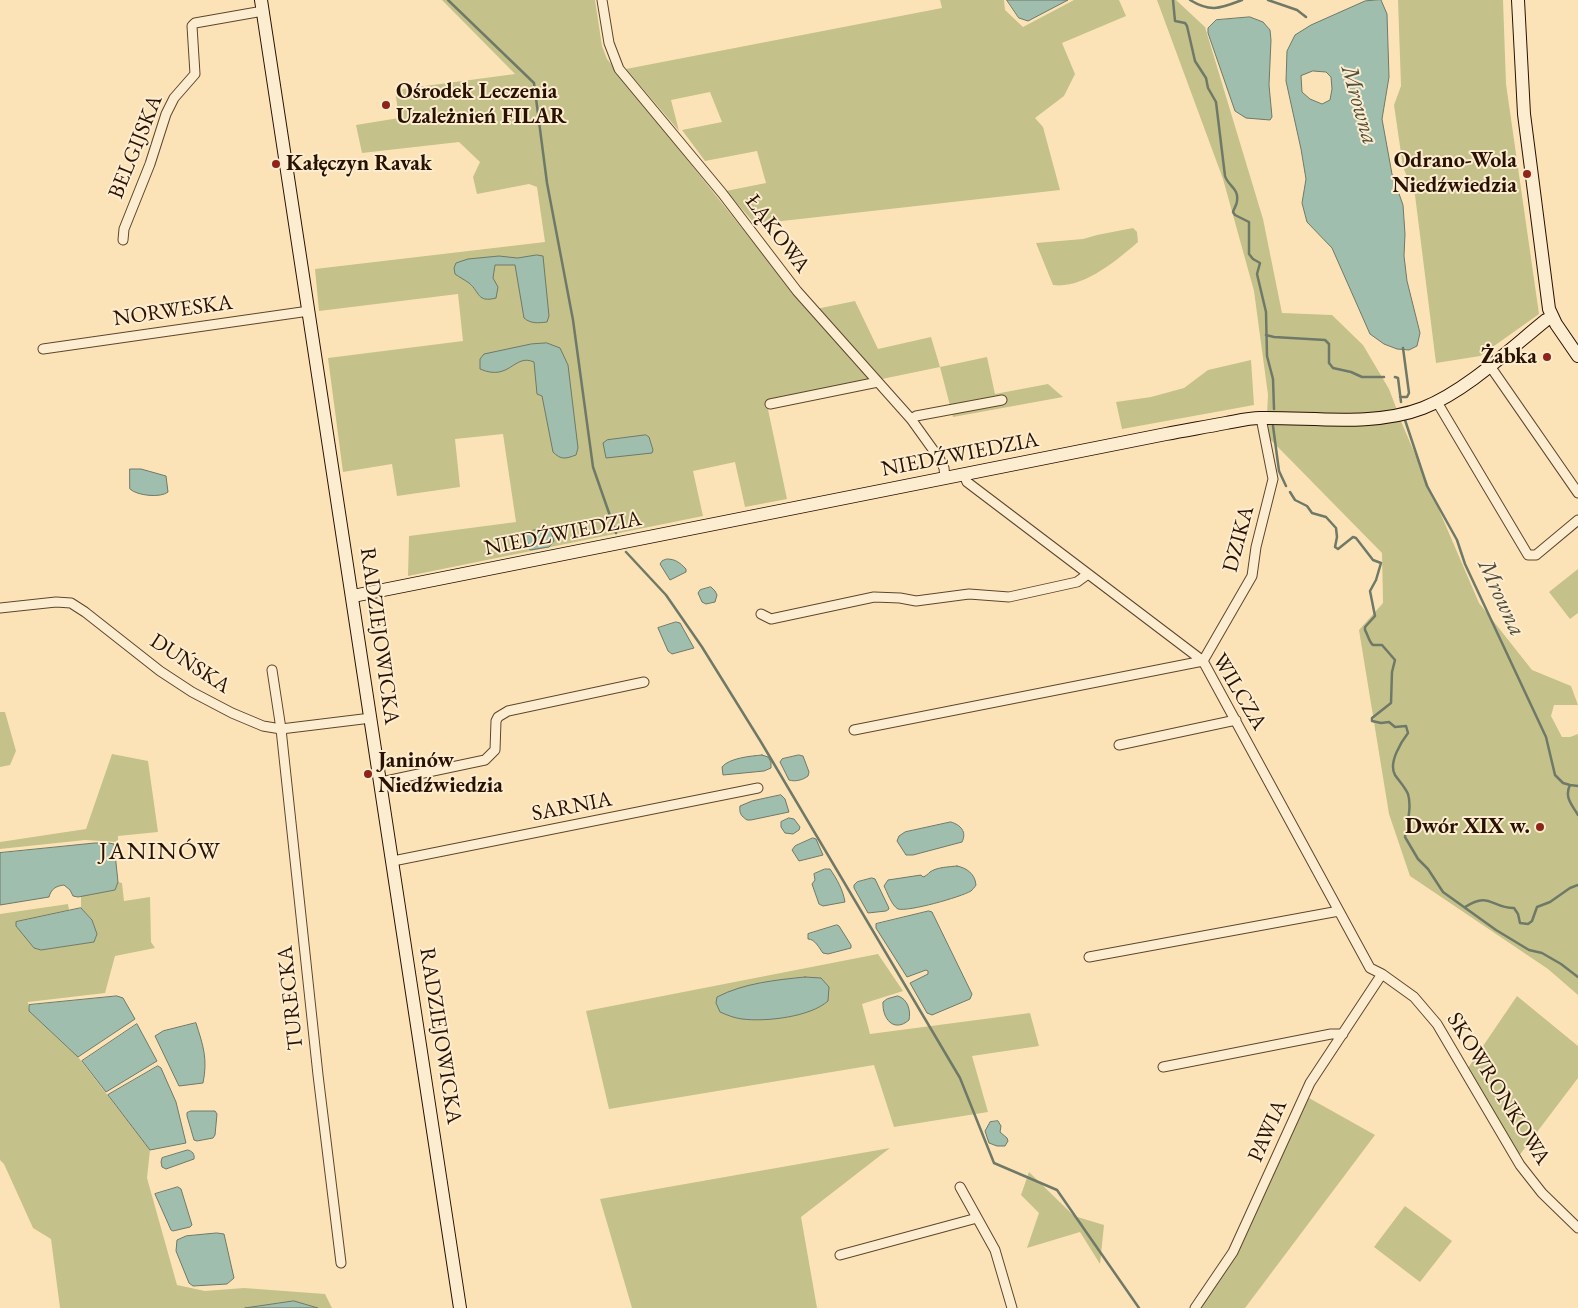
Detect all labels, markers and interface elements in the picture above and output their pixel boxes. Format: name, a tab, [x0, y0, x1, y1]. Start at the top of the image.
water label: Mrowna	[1334, 62, 1384, 148]
place label: Ośrodek Leczenia Uzależnień FILAR	[396, 79, 567, 130]
street label: BELGIJSKA	[103, 91, 169, 203]
marker: Ośrodek Leczenia Uzależnień FILAR	[380, 99, 392, 111]
place label: Odrano-Wola Niedźwiedzia	[1392, 148, 1517, 200]
place label: Kałęczyn Ravak	[286, 151, 432, 177]
marker: Kałęczyn Ravak	[270, 158, 282, 170]
marker: Odrano-Wola Niedźwiedzia	[1521, 168, 1533, 180]
street label: ŁĄKOWA	[739, 189, 815, 279]
street label: NORWESKA	[112, 290, 234, 332]
place label: Żabka	[1481, 344, 1537, 370]
marker: Żabka	[1541, 351, 1553, 363]
street label: NIEDŹWIEDZIA	[879, 427, 1041, 483]
street label: DZIKA	[1218, 503, 1260, 575]
street label: NIEDŹWIEDZIA	[482, 506, 644, 562]
street label: RADZIEJOWICKA	[354, 546, 404, 726]
water label: Mrowna	[1471, 555, 1531, 641]
street label: DUŃSKA	[145, 628, 235, 700]
street label: WILCZA	[1206, 649, 1272, 735]
place label: Janinów Niedźwiedzia	[378, 748, 503, 799]
marker: Janinów Niedźwiedzia	[362, 768, 374, 780]
street label: SARNIA	[530, 786, 614, 828]
place label: Dwór XIX w.	[1405, 814, 1530, 840]
marker: Dwór XIX w.	[1534, 821, 1546, 833]
district label: JANINÓW	[98, 837, 222, 867]
street label: TURECKA	[272, 944, 310, 1052]
street label: RADZIEJOWICKA	[413, 946, 467, 1126]
street label: SKOWRONKOWA	[1440, 1008, 1556, 1170]
street label: PAWIA	[1243, 1096, 1293, 1166]

